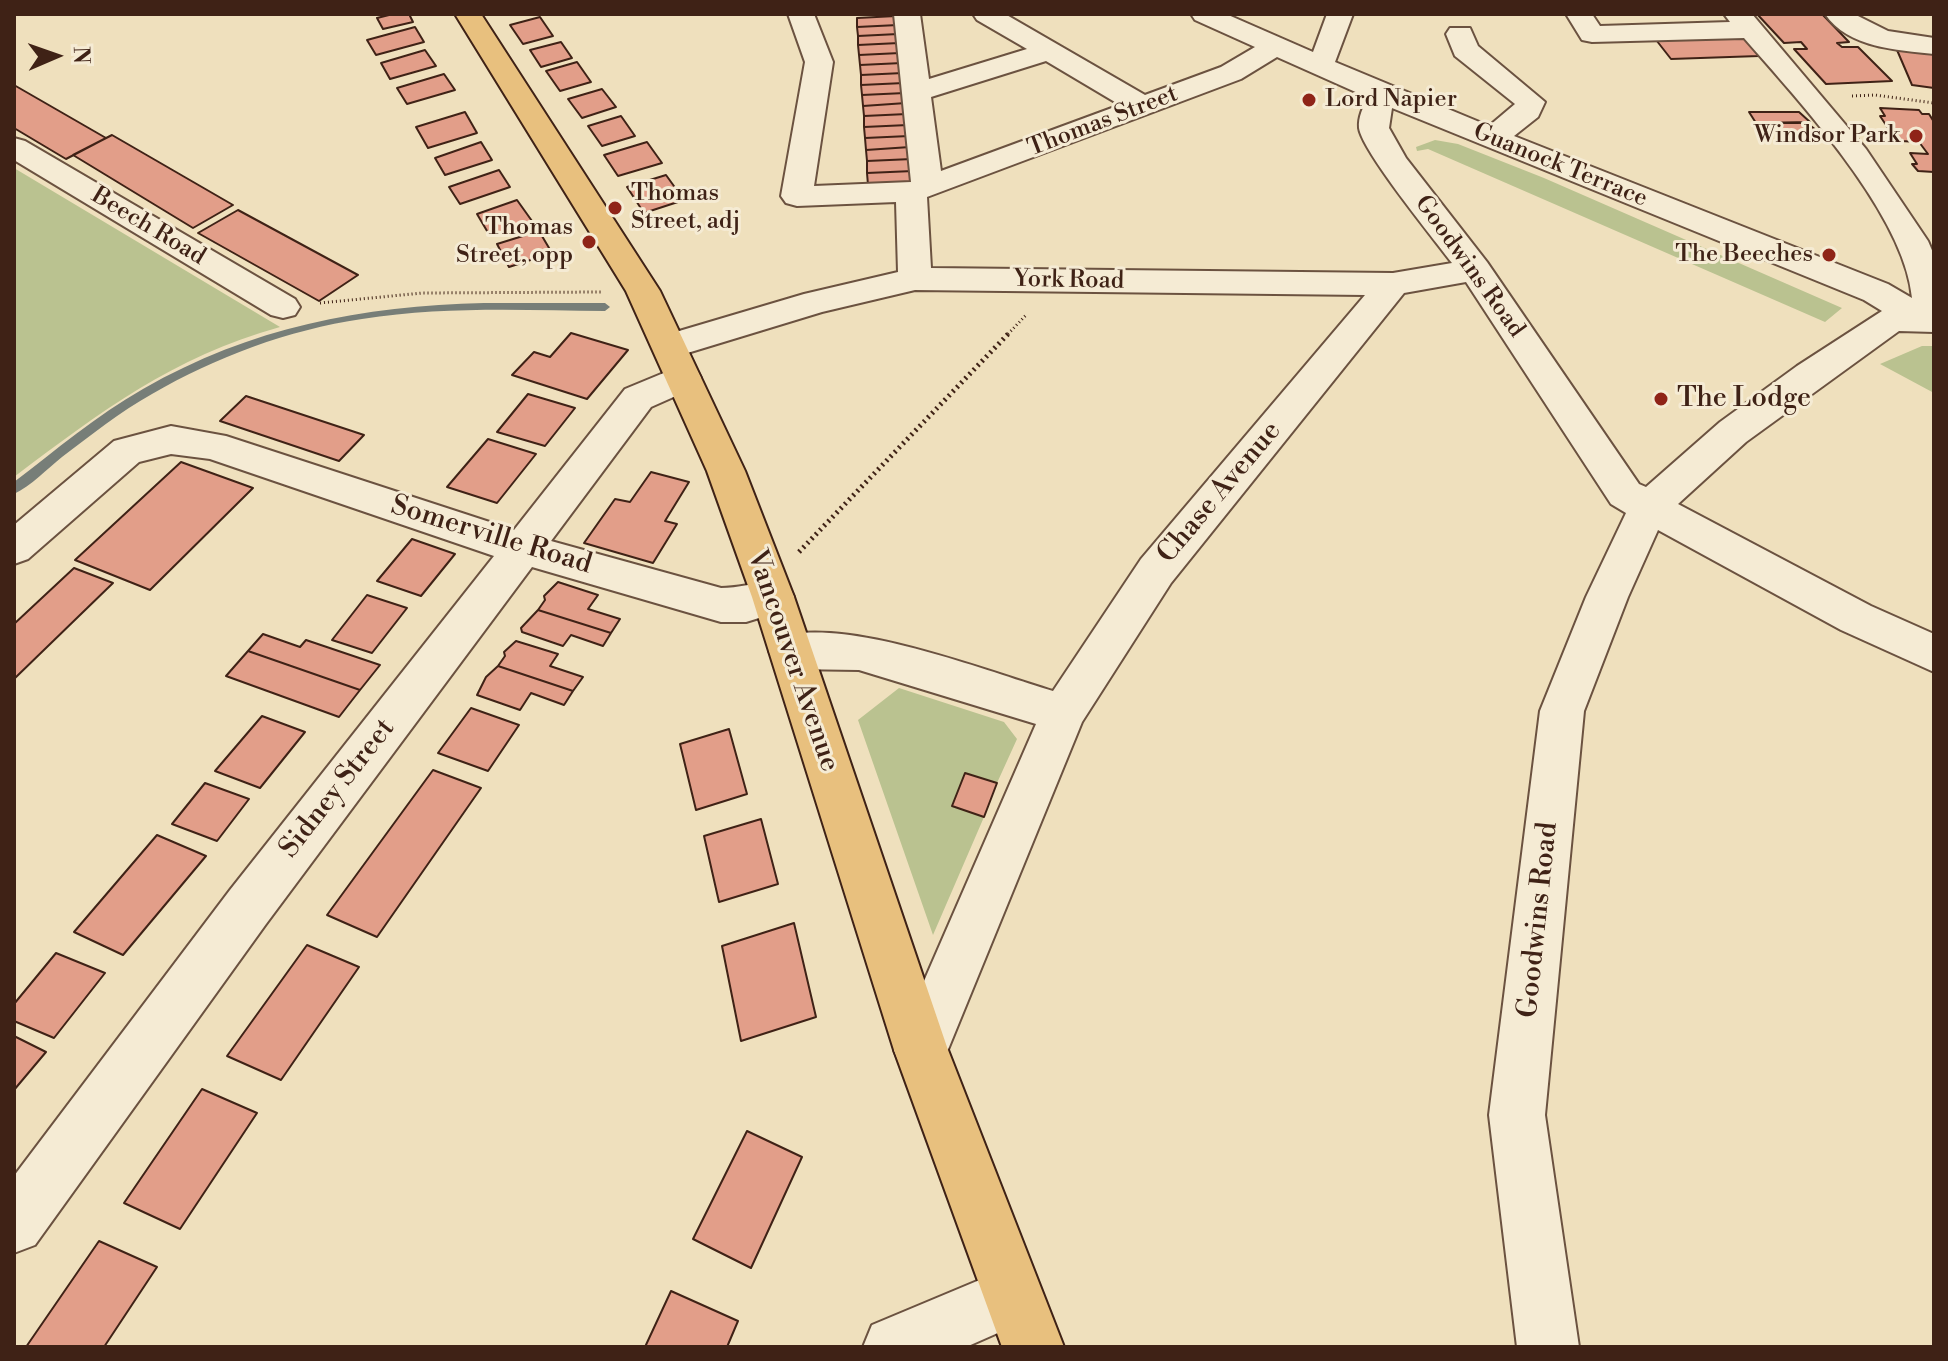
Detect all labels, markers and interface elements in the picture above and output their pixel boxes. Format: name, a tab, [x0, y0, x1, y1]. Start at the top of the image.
north arrow	[16, 16, 96, 96]
text: N	[67, 46, 94, 64]
street label: Thomas Street	[1024, 80, 1182, 164]
place label: Lord Napier	[1325, 86, 1457, 114]
marker: Lord Napier	[1300, 91, 1318, 109]
street label: Guanock Terrace	[1469, 118, 1651, 214]
place label: Windsor Park	[1754, 122, 1900, 150]
marker: Windsor Park	[1907, 127, 1925, 145]
place label: Thomas Street, adj	[631, 180, 740, 236]
street label: Beech Road	[86, 182, 210, 272]
street label: Goodwins Road	[1408, 190, 1530, 344]
marker: Thomas Street, adj	[606, 199, 624, 217]
place label: Thomas Street, opp	[456, 214, 573, 270]
marker: Thomas Street, opp	[580, 233, 598, 251]
place label: The Beeches	[1675, 241, 1813, 269]
marker: The Beeches	[1820, 246, 1838, 264]
street label: York Road	[1013, 266, 1125, 296]
place label: The Lodge	[1677, 382, 1811, 416]
marker: The Lodge	[1652, 390, 1670, 408]
street label: Chase Avenue	[1151, 415, 1289, 571]
street label: Somerville Road	[386, 489, 596, 583]
street label: Vancouver Avenue	[738, 546, 846, 776]
street label: Sidney Street	[273, 713, 403, 865]
street label: Goodwins Road	[1512, 821, 1566, 1019]

